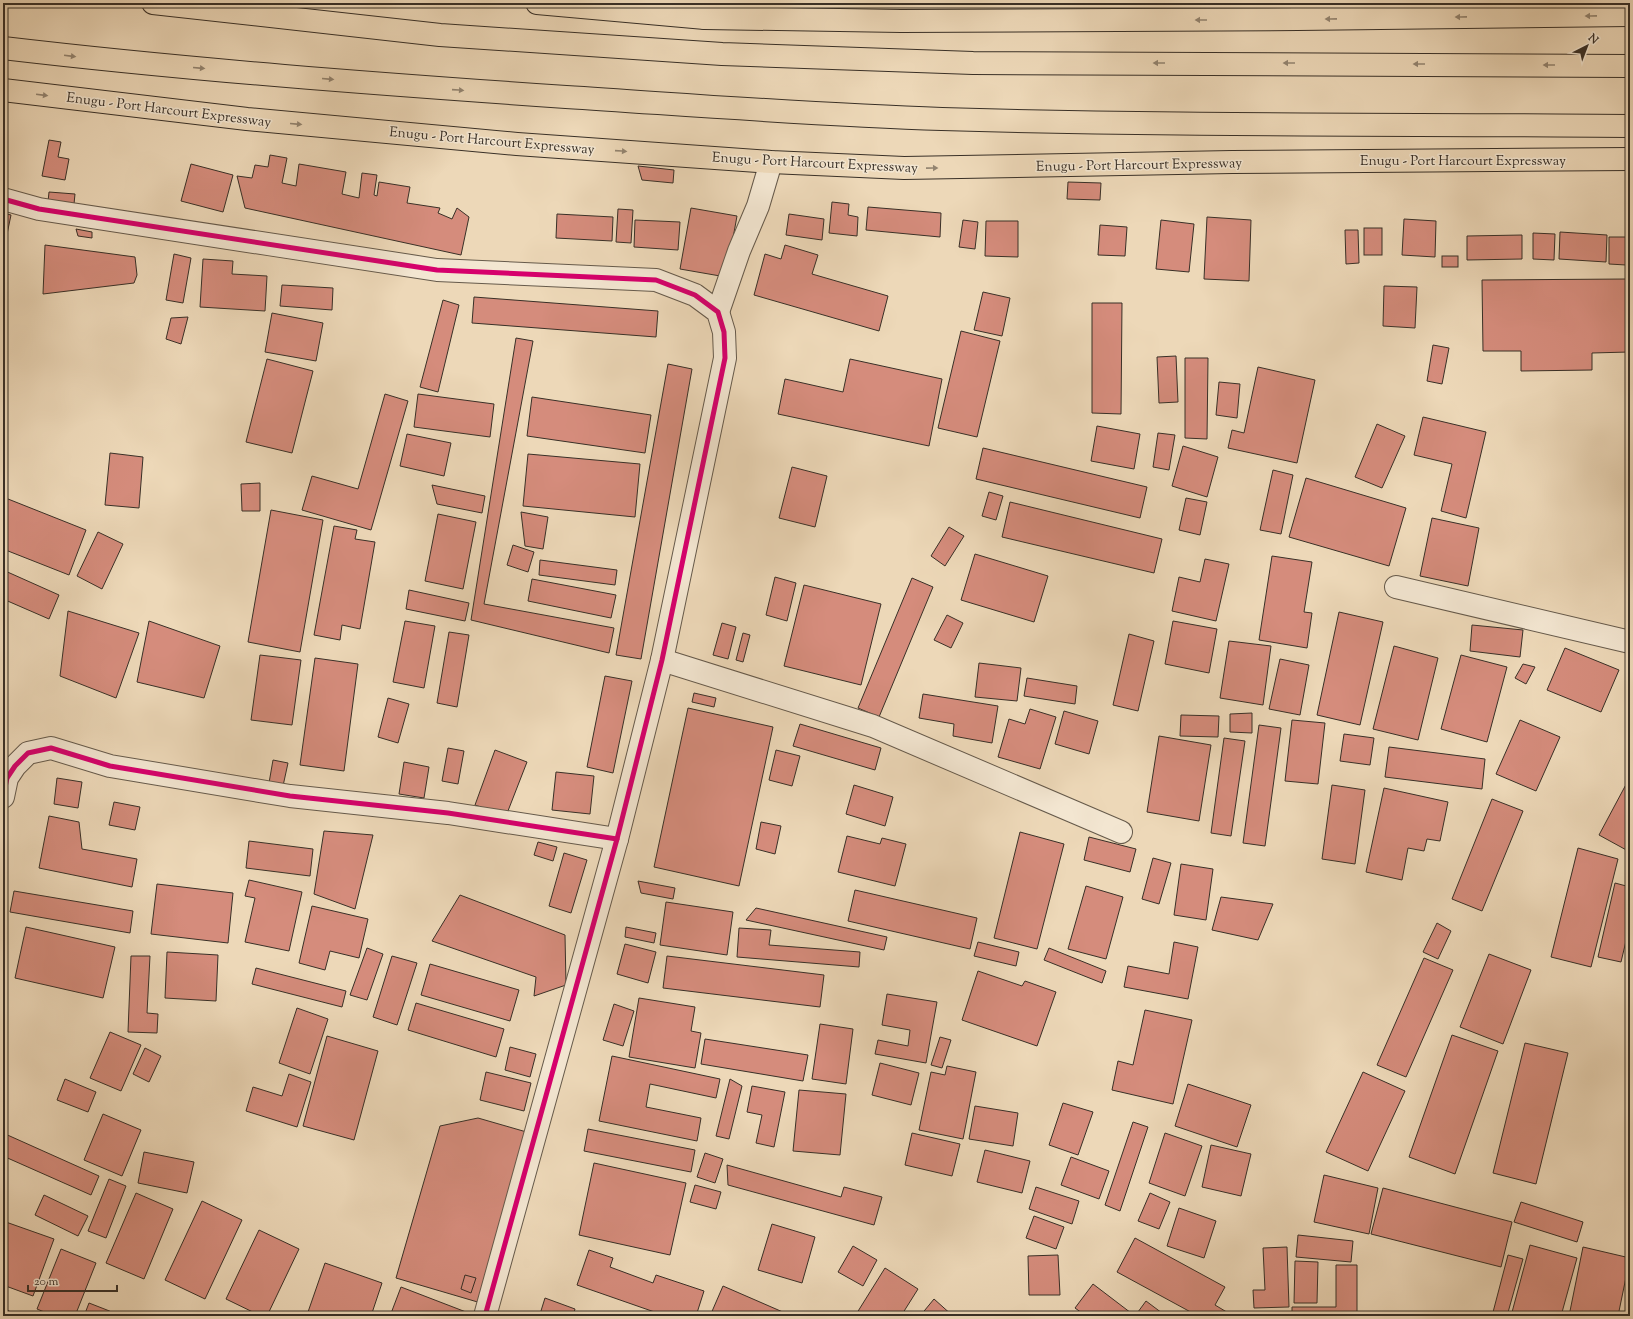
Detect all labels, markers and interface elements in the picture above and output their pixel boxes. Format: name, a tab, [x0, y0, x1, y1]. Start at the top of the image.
one-way arrow	[1584, 13, 1597, 19]
one-way arrow	[1454, 14, 1467, 20]
one-way arrow	[1324, 16, 1337, 22]
one-way arrow	[1194, 17, 1207, 23]
north arrow	[1567, 26, 1607, 66]
text: N	[1584, 30, 1602, 48]
one-way arrow	[63, 53, 76, 59]
one-way arrow	[1152, 60, 1165, 66]
one-way arrow	[1282, 60, 1295, 66]
one-way arrow	[1412, 61, 1425, 67]
one-way arrow	[1542, 62, 1555, 68]
one-way arrow	[193, 65, 205, 72]
one-way arrow	[322, 76, 334, 83]
one-way arrow	[452, 86, 464, 93]
street label: Enugu - Port Harcourt Expressway	[65, 88, 272, 133]
one-way arrow	[36, 92, 48, 98]
one-way arrow	[290, 120, 302, 127]
street label: Enugu - Port Harcourt Expressway	[388, 123, 595, 161]
one-way arrow	[615, 147, 627, 154]
street label: Enugu - Port Harcourt Expressway	[711, 149, 918, 179]
street label: Enugu - Port Harcourt Expressway	[1360, 152, 1566, 172]
street label: Enugu - Port Harcourt Expressway	[1036, 154, 1242, 178]
one-way arrow	[926, 165, 939, 171]
scale bar	[28, 1267, 117, 1293]
text: 20 m	[34, 1273, 59, 1291]

